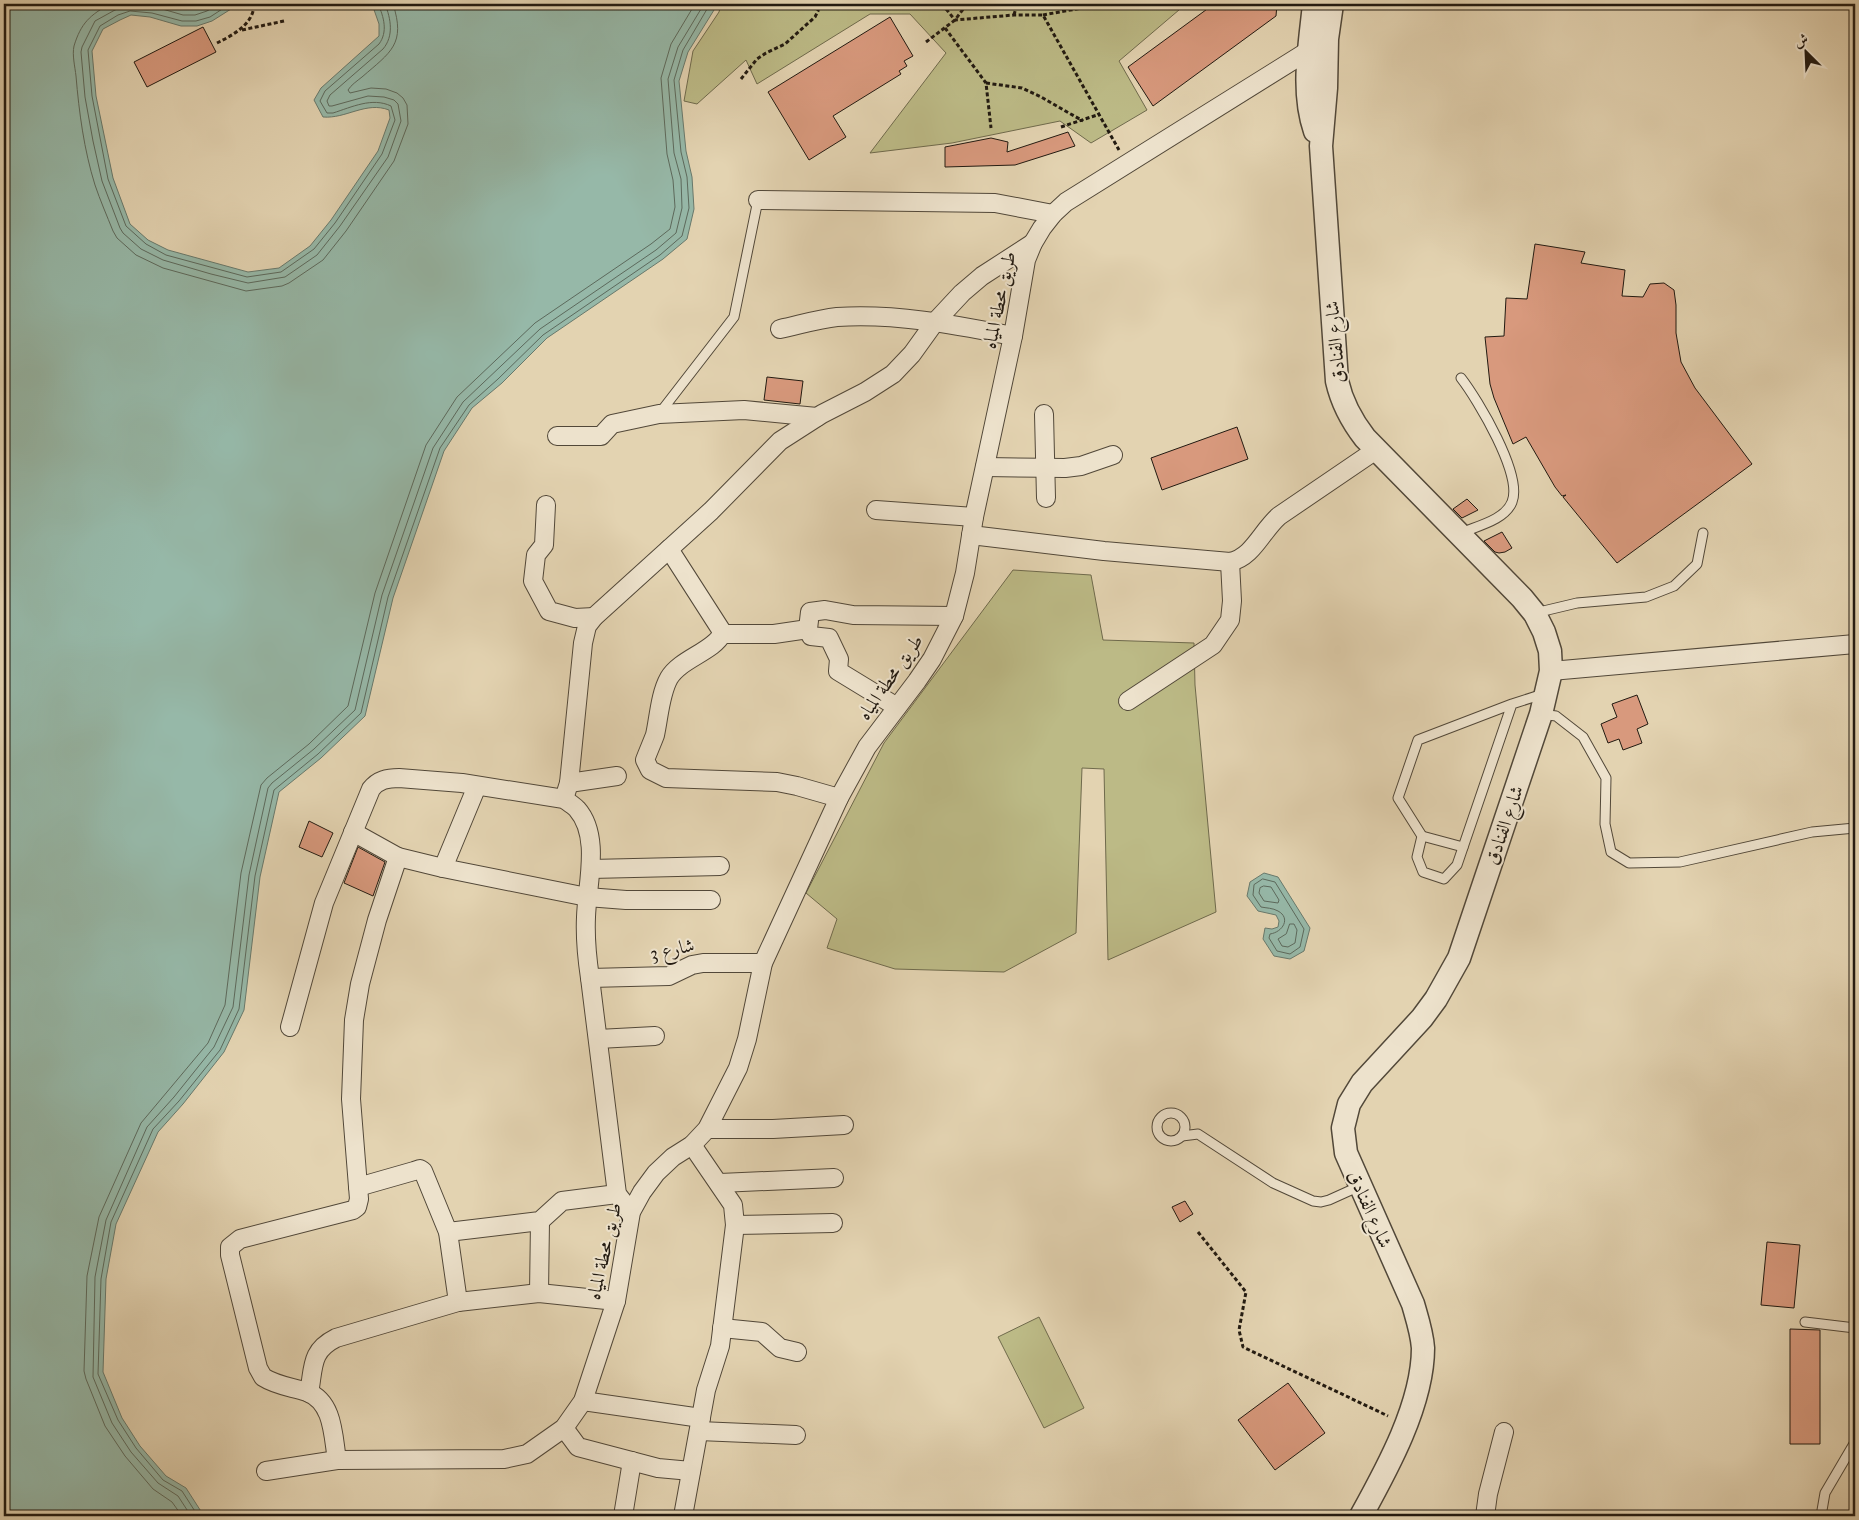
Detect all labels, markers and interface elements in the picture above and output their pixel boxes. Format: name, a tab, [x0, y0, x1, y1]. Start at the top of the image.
north arrow	[1782, 28, 1832, 78]
text: ش	[1791, 30, 1811, 51]
street label: طريق محطة المياه	[977, 249, 1022, 351]
street label: شارع الفنادق	[1320, 300, 1354, 384]
street label: طريق محطة المياه	[852, 630, 929, 725]
street label: شارع الفنادق	[1480, 782, 1532, 869]
street label: شارع 3	[648, 933, 697, 969]
street label: شارع الفنادق	[1339, 1167, 1397, 1253]
street label: طريق محطة المياه	[582, 1200, 627, 1302]

